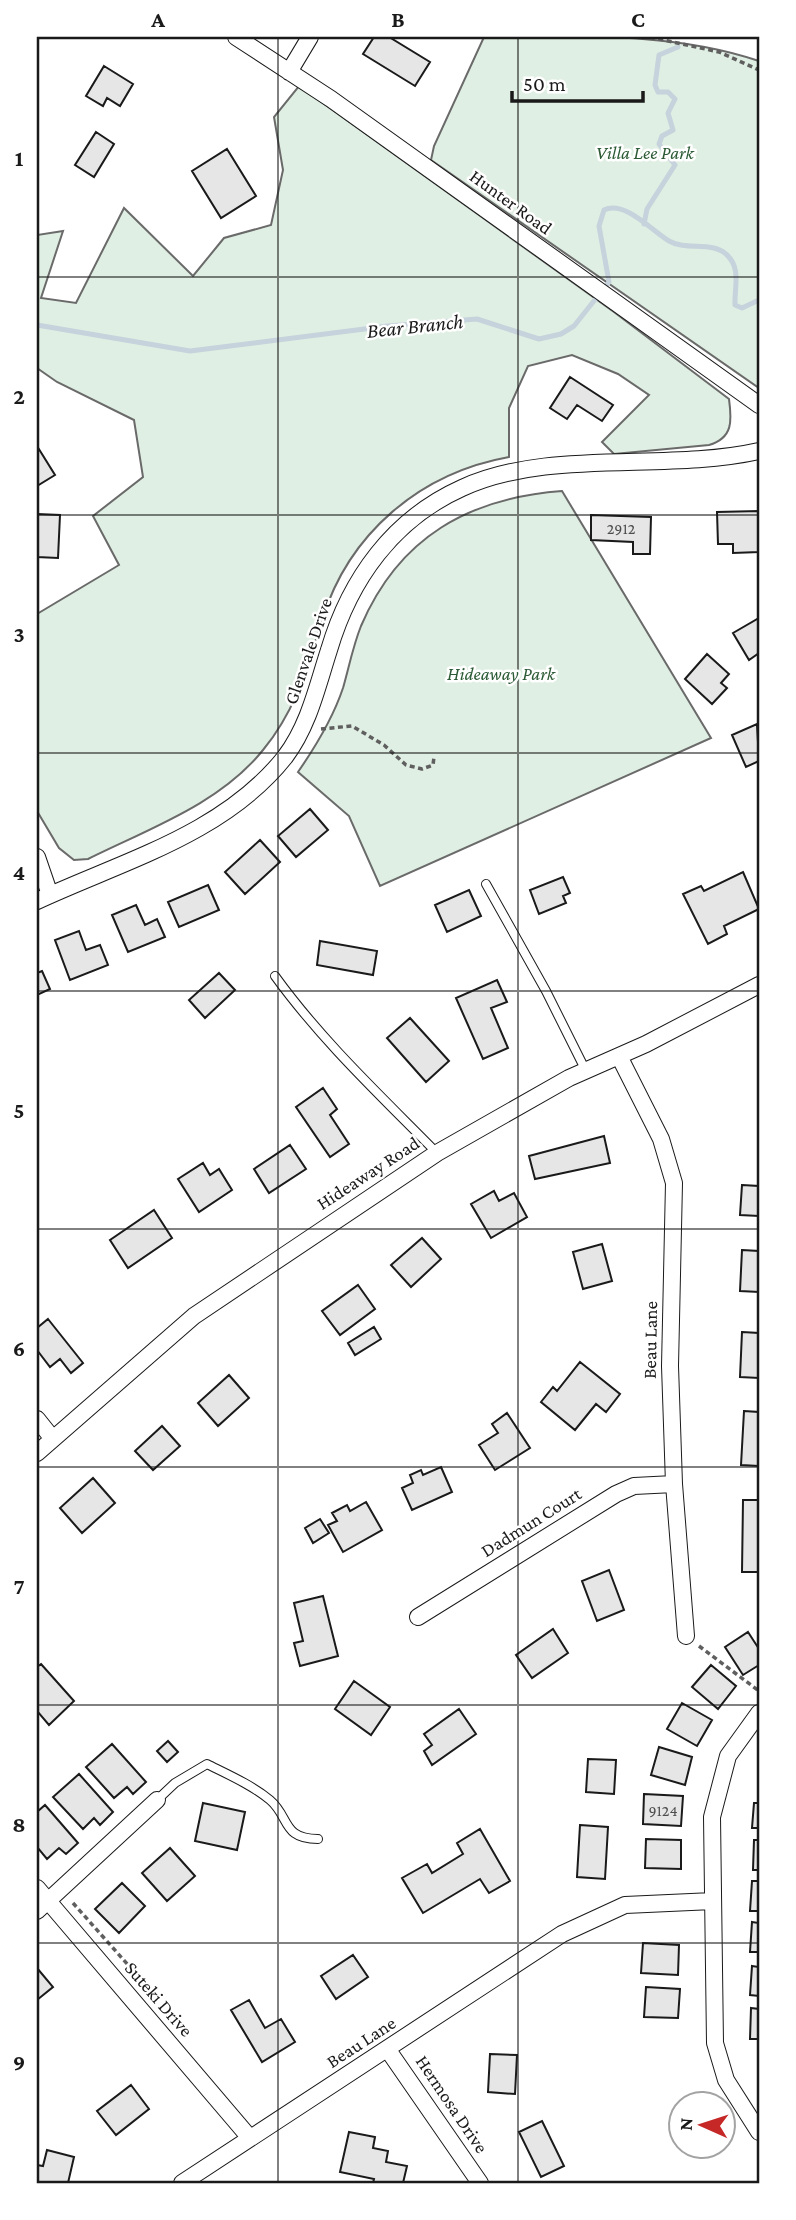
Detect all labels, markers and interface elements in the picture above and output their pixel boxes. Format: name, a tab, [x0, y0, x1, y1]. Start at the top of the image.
text: A	[150, 6, 165, 32]
text: B	[391, 6, 405, 32]
text: C	[631, 6, 645, 32]
scale bar	[512, 60, 644, 104]
text: 50 m	[523, 72, 566, 96]
park label: Villa Lee Park	[596, 142, 695, 163]
text: 1	[15, 145, 24, 171]
street label: Hunter Road	[466, 165, 556, 239]
water label: Bear Branch	[366, 309, 464, 343]
text: 2	[13, 383, 25, 409]
house number: 2912	[607, 520, 636, 537]
street label: Glenvale Drive	[280, 595, 336, 707]
text: 3	[13, 621, 25, 647]
park label: Hideaway Park	[447, 663, 556, 684]
text: 4	[13, 859, 25, 885]
text: 5	[13, 1097, 25, 1123]
street label: Hideaway Road	[313, 1132, 423, 1214]
street label: Beau Lane	[639, 1301, 661, 1379]
text: 6	[13, 1335, 25, 1361]
street label: Dadmun Court	[477, 1482, 586, 1561]
text: 7	[13, 1573, 25, 1599]
house number: 9124	[648, 1802, 678, 1819]
text: 8	[12, 1811, 26, 1837]
street label: Suteki Drive	[121, 1957, 197, 2041]
street label: Beau Lane	[323, 2012, 399, 2072]
text: 9	[13, 2049, 25, 2075]
street label: Hermosa Drive	[412, 2051, 492, 2157]
north arrow	[666, 2090, 736, 2160]
text: N	[675, 2117, 696, 2131]

